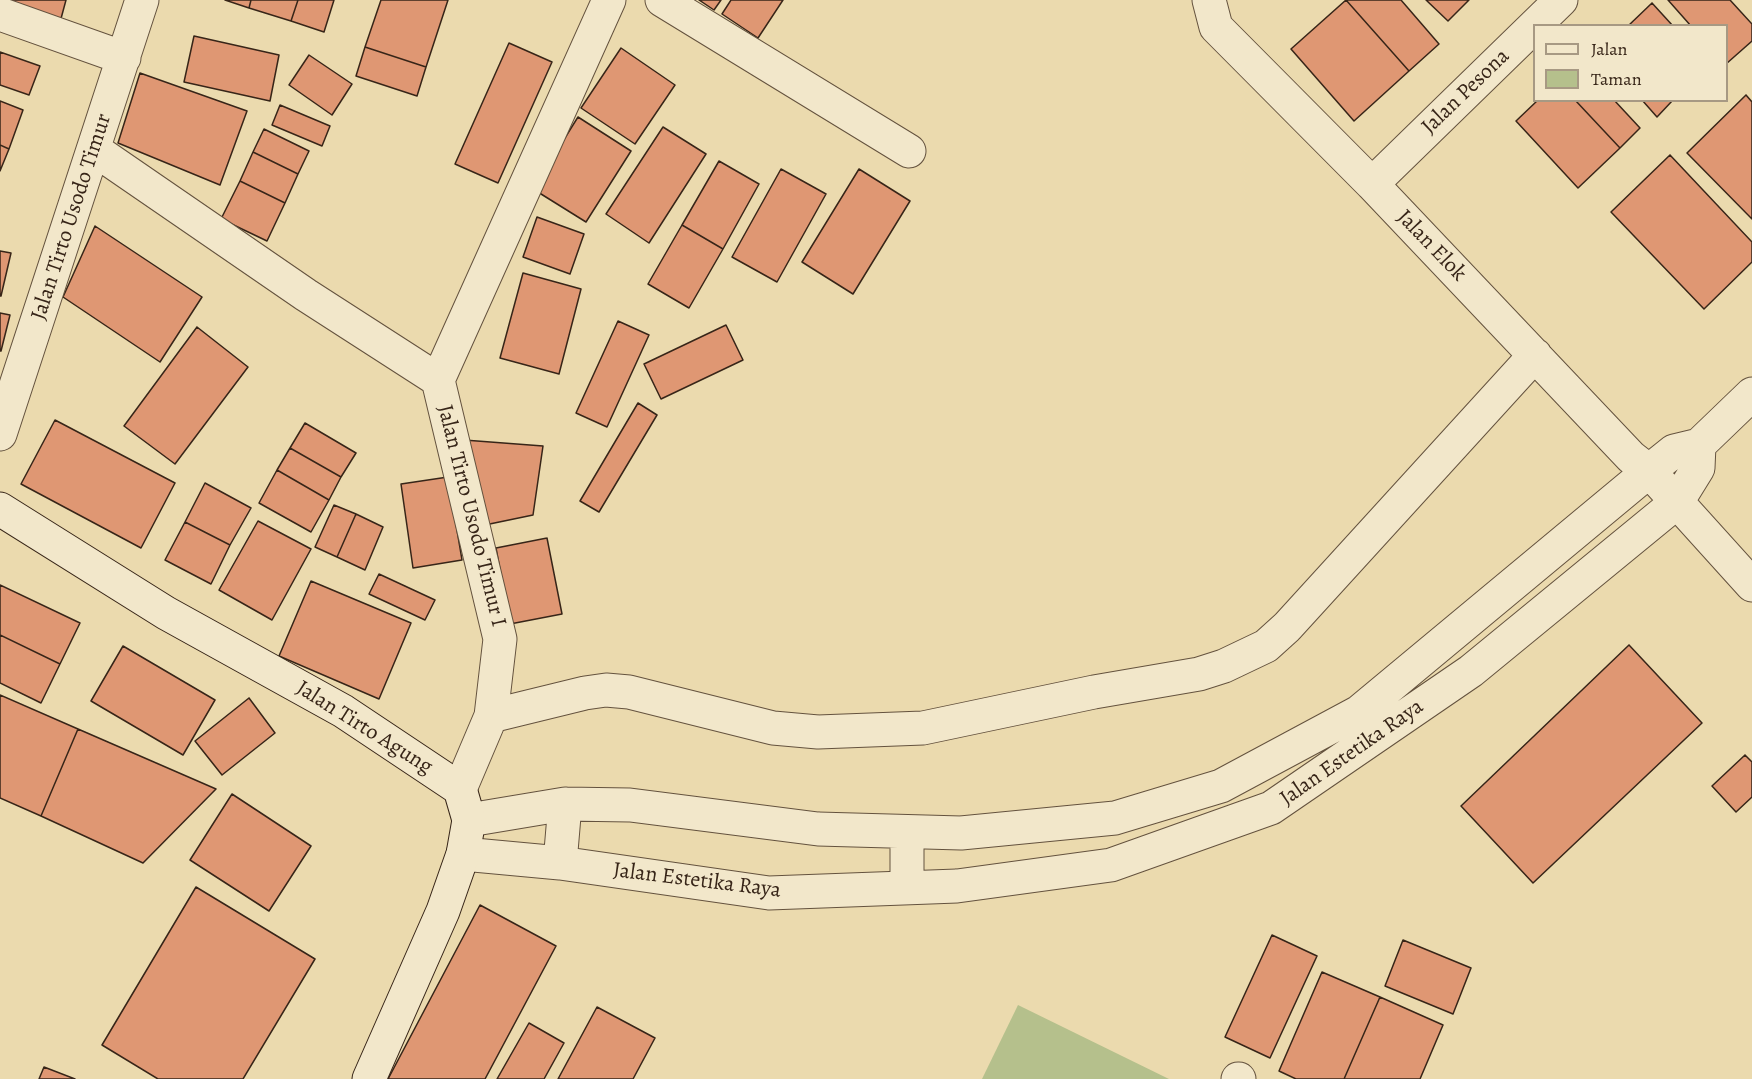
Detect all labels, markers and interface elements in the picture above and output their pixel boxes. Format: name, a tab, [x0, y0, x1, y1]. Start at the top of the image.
legend	[1533, 24, 1728, 102]
text: Jalan	[1591, 37, 1627, 61]
street label: Jalan Pesona	[1417, 44, 1515, 140]
text: Taman	[1591, 67, 1642, 91]
street label: Jalan Tirto Usodo Timur	[26, 110, 118, 324]
street label: Jalan Elok	[1391, 205, 1471, 287]
street label: Jalan Tirto Usodo Timur I	[431, 402, 511, 630]
street label: Jalan Tirto Agung	[291, 675, 437, 781]
street label: Jalan Estetika Raya	[1275, 694, 1429, 812]
street label: Jalan Estetika Raya	[612, 858, 782, 904]

